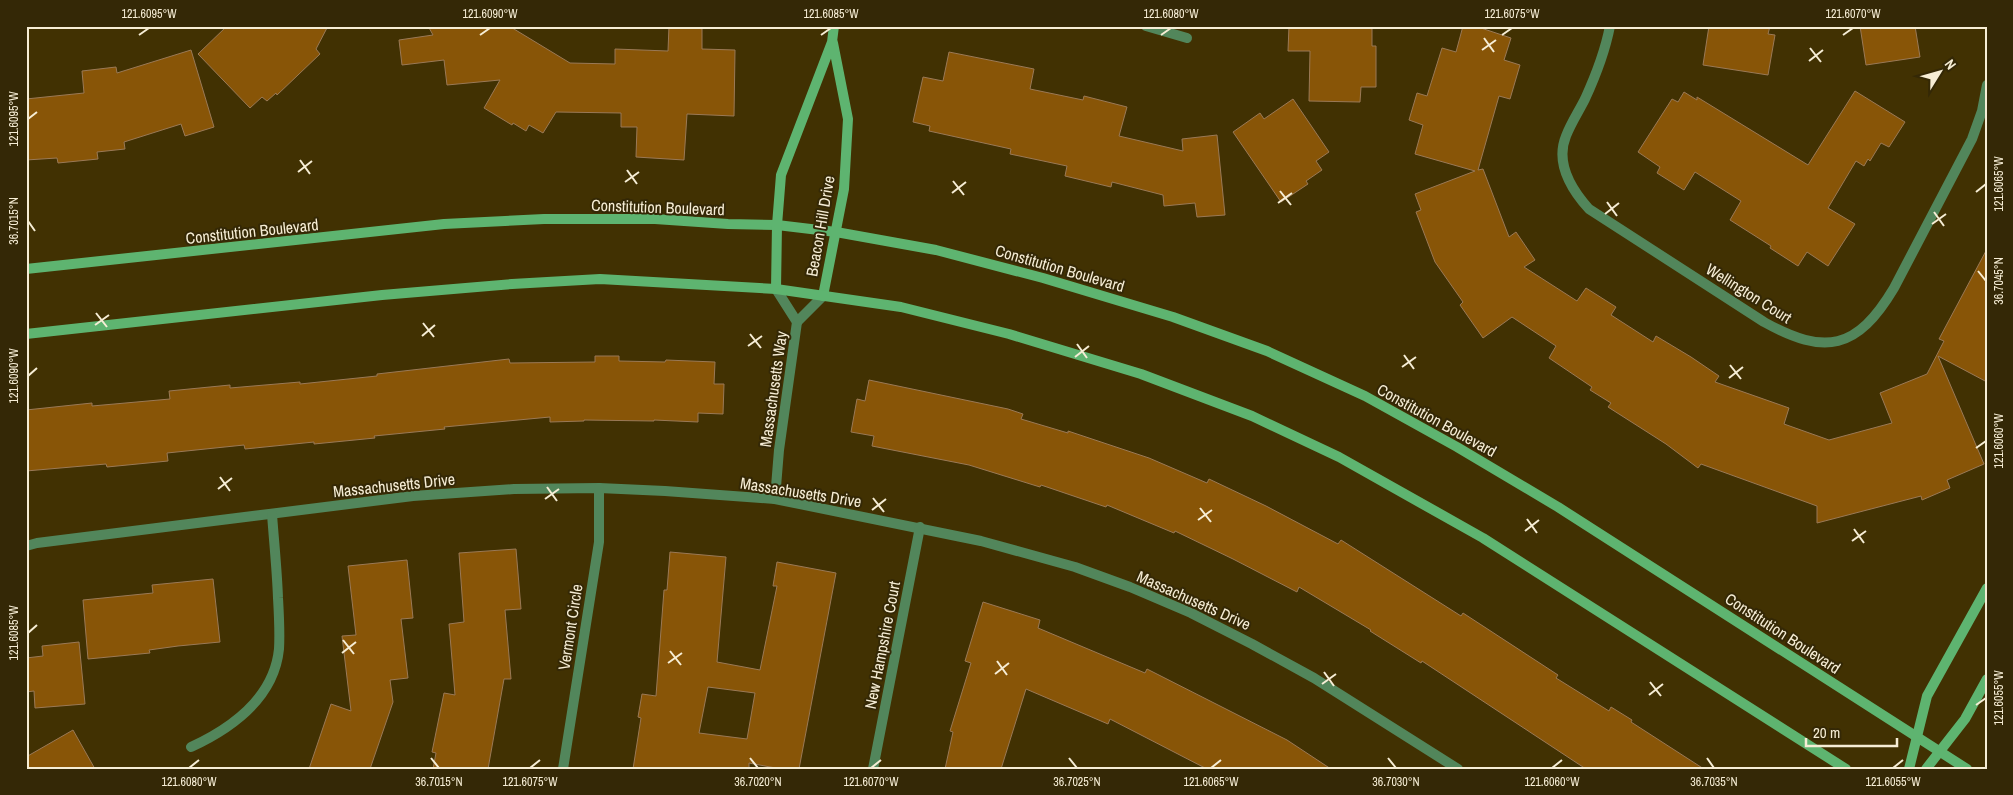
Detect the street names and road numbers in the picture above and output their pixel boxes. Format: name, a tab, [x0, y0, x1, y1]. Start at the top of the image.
street label: Beacon Hill Drive	[800, 174, 840, 278]
street label: Constitution Boulevard	[591, 194, 725, 220]
street label: Constitution Boulevard	[184, 213, 320, 249]
street label: Constitution Boulevard	[993, 239, 1127, 297]
street label: Wellington Court	[1702, 258, 1796, 328]
street label: Massachusetts Way	[754, 329, 792, 448]
street label: Constitution Boulevard	[1373, 378, 1501, 462]
street label: Massachusetts Drive	[332, 468, 456, 502]
street label: Massachusetts Drive	[739, 472, 863, 512]
street label: Massachusetts Drive	[1134, 565, 1254, 635]
street label: New Hampshire Court	[859, 579, 905, 711]
street label: Vermont Circle	[552, 582, 588, 672]
street label: Constitution Boulevard	[1721, 587, 1845, 679]

